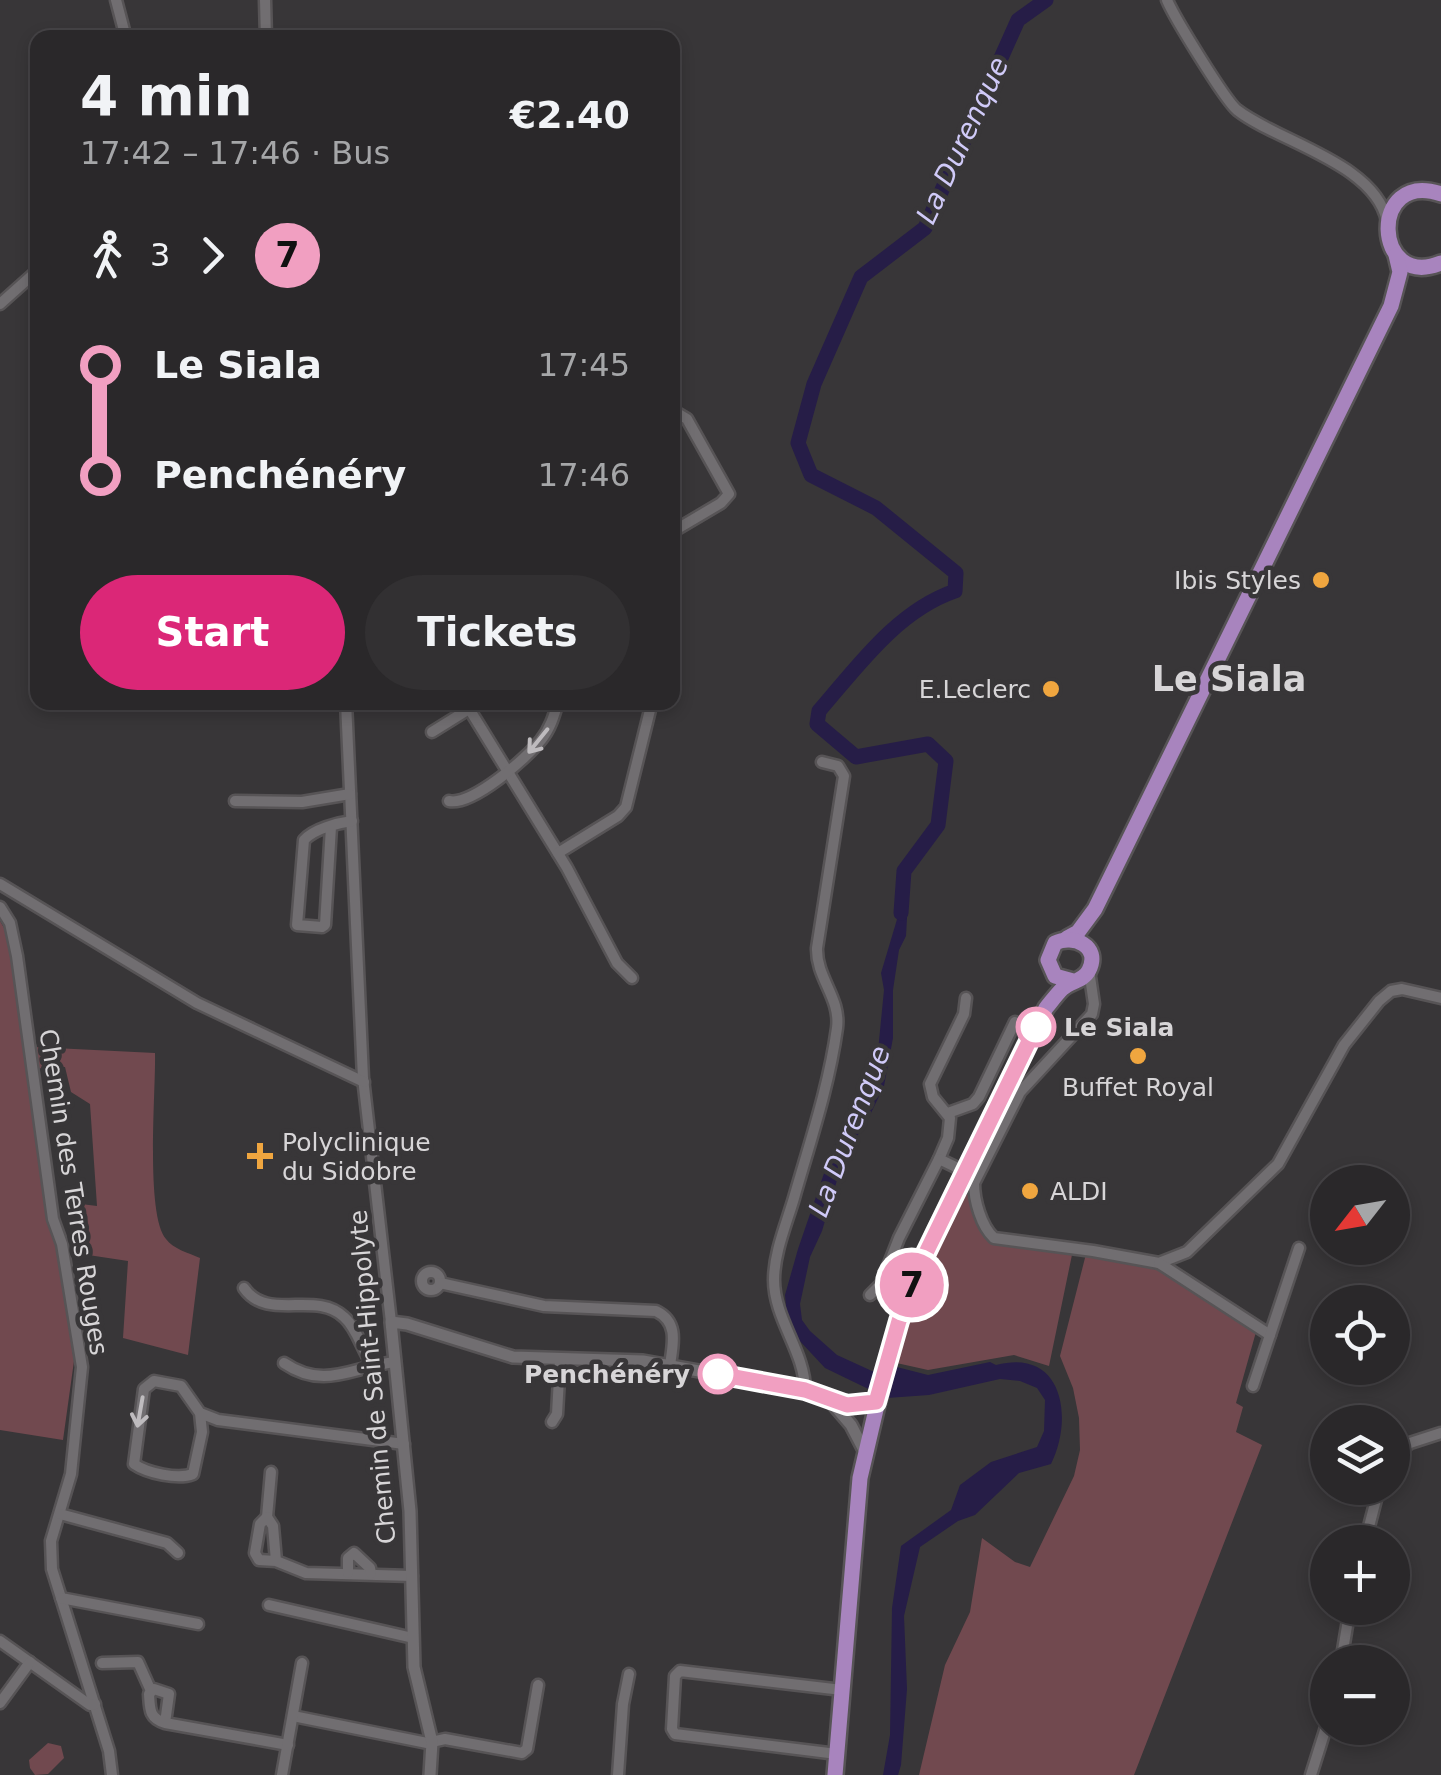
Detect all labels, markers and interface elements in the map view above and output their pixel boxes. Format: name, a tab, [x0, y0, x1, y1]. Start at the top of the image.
water label: La Durenque	[909, 52, 1015, 229]
text: 4 min	[80, 64, 253, 128]
text: €2.40	[510, 93, 630, 137]
text: 17:42 – 17:46 · Bus	[80, 134, 390, 172]
icon: walk	[80, 228, 135, 283]
icon: forward	[185, 228, 240, 283]
text: 7	[275, 235, 300, 275]
text: 3	[150, 236, 170, 274]
text: Le Siala	[154, 343, 322, 387]
text: 17:45	[538, 346, 630, 384]
text: Penchénéry	[154, 453, 406, 497]
text: 17:46	[538, 456, 630, 494]
place label: Ibis Styles	[1174, 566, 1301, 595]
marker: Ibis Styles	[1310, 569, 1332, 591]
button: Start	[80, 575, 345, 690]
button: Tickets	[365, 575, 630, 690]
district label: Le Siala	[1152, 659, 1306, 699]
place label: E.Leclerc	[919, 675, 1031, 704]
marker: E.Leclerc	[1040, 678, 1062, 700]
one-way arrow	[527, 727, 549, 753]
marker: Le Siala	[1017, 1008, 1055, 1046]
place label: Le Siala	[1064, 1013, 1174, 1042]
street label: Chemin des Terres Rouges	[33, 1027, 114, 1357]
water label: La Durenque	[802, 1041, 897, 1221]
marker: Buffet Royal	[1127, 1045, 1149, 1067]
place label: Buffet Royal	[1062, 1073, 1214, 1102]
place label: Polyclinique du Sidobre	[282, 1128, 431, 1186]
marker: Polyclinique du Sidobre	[247, 1143, 273, 1169]
north arrow	[1310, 1165, 1410, 1265]
map controls	[1310, 1165, 1410, 1745]
place label: ALDI	[1050, 1177, 1108, 1206]
marker: ALDI	[1019, 1180, 1041, 1202]
street label: Chemin de Saint-Hippolyte	[343, 1209, 402, 1545]
line badge: 7	[880, 1252, 944, 1318]
text: 7	[900, 1265, 924, 1305]
button: locate	[1310, 1285, 1410, 1385]
marker: Penchénéry	[699, 1355, 737, 1393]
place label: Penchénéry	[524, 1360, 690, 1389]
one-way arrow	[130, 1395, 149, 1428]
button: layers	[1310, 1405, 1410, 1505]
button: +	[1310, 1525, 1410, 1625]
button: −	[1310, 1645, 1410, 1745]

